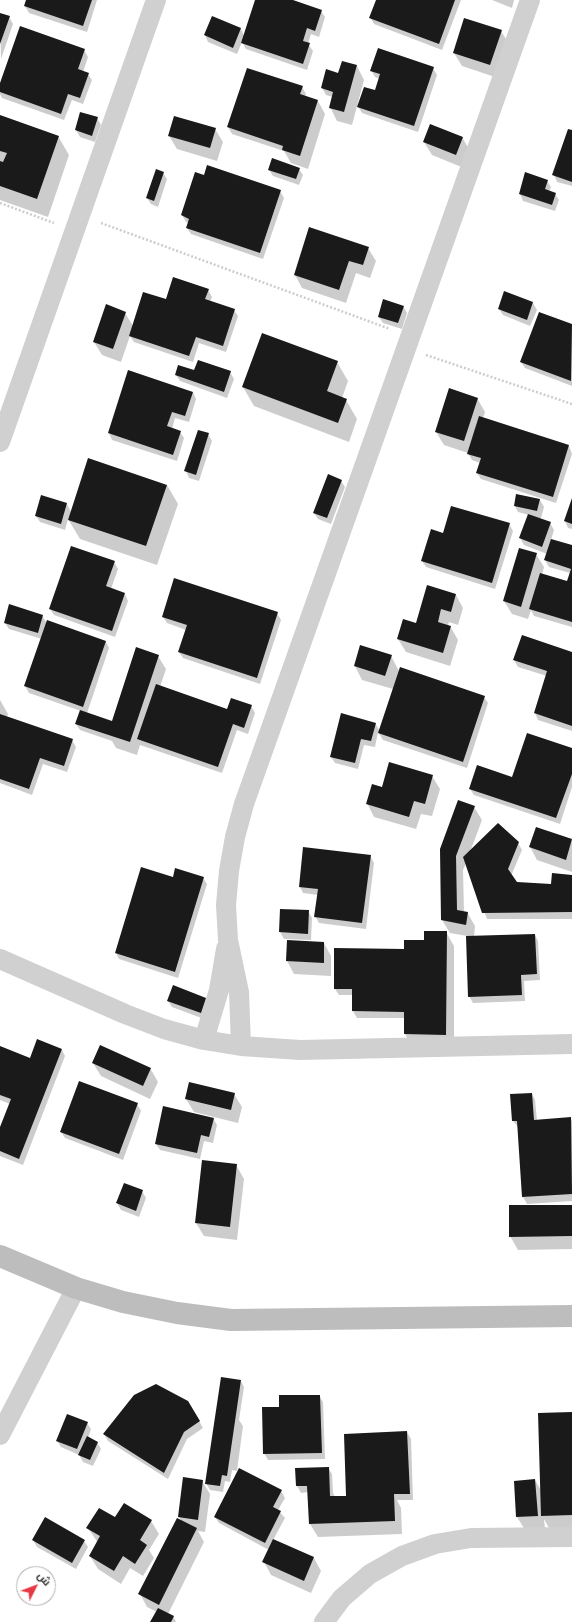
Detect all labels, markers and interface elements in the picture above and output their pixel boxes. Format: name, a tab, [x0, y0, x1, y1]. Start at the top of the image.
north arrow	[16, 1566, 56, 1606]
text: ش	[35, 1569, 53, 1588]

